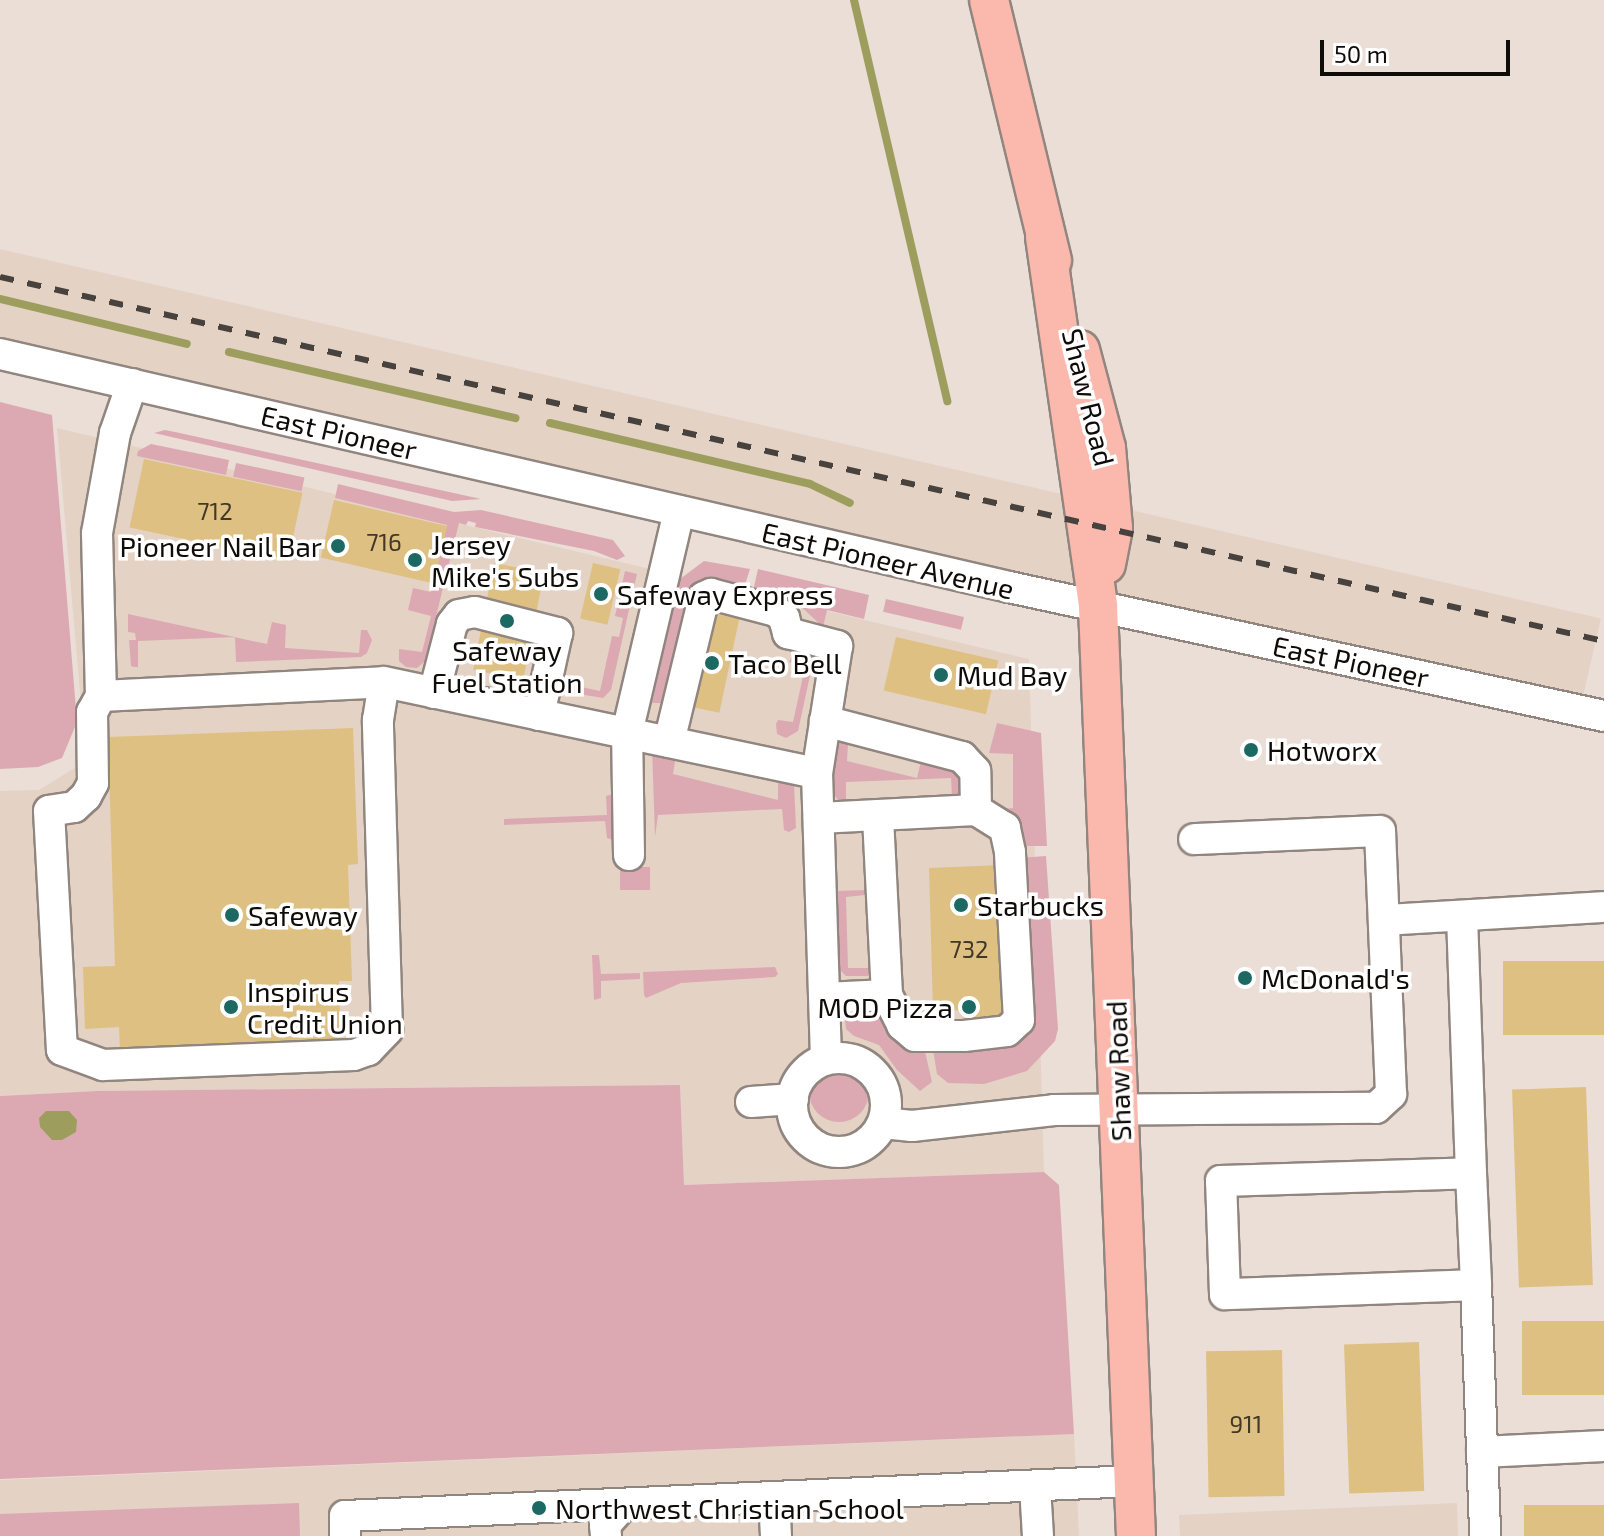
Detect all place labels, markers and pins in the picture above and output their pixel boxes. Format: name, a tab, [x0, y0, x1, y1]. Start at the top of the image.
place label: Jersey Mike's Subs	[431, 527, 579, 593]
place label: Pioneer Nail Bar	[118, 529, 322, 563]
marker: Pioneer Nail Bar	[329, 537, 347, 555]
marker: Jersey Mike's Subs	[406, 551, 424, 569]
place label: Safeway Express	[617, 577, 834, 611]
marker: Safeway Express	[592, 585, 610, 603]
marker: Safeway Fuel Station	[498, 612, 516, 630]
place label: Safeway Fuel Station	[431, 633, 583, 699]
place label: Taco Bell	[728, 646, 842, 680]
marker: Taco Bell	[703, 654, 721, 672]
place label: Mud Bay	[957, 658, 1067, 692]
marker: Mud Bay	[932, 666, 950, 684]
place label: Hotworx	[1267, 733, 1377, 767]
marker: Hotworx	[1242, 741, 1260, 759]
place label: Starbucks	[977, 888, 1104, 922]
marker: Starbucks	[952, 896, 970, 914]
place label: Safeway	[248, 898, 358, 932]
marker: Safeway	[223, 906, 241, 924]
place label: McDonald's	[1261, 961, 1410, 995]
marker: McDonald's	[1236, 969, 1254, 987]
place label: Inspirus Credit Union	[247, 974, 403, 1040]
place label: MOD Pizza	[818, 990, 953, 1024]
marker: Inspirus Credit Union	[222, 998, 240, 1016]
marker: MOD Pizza	[960, 998, 978, 1016]
place label: Northwest Christian School	[555, 1491, 904, 1525]
marker: Northwest Christian School	[530, 1499, 548, 1517]

